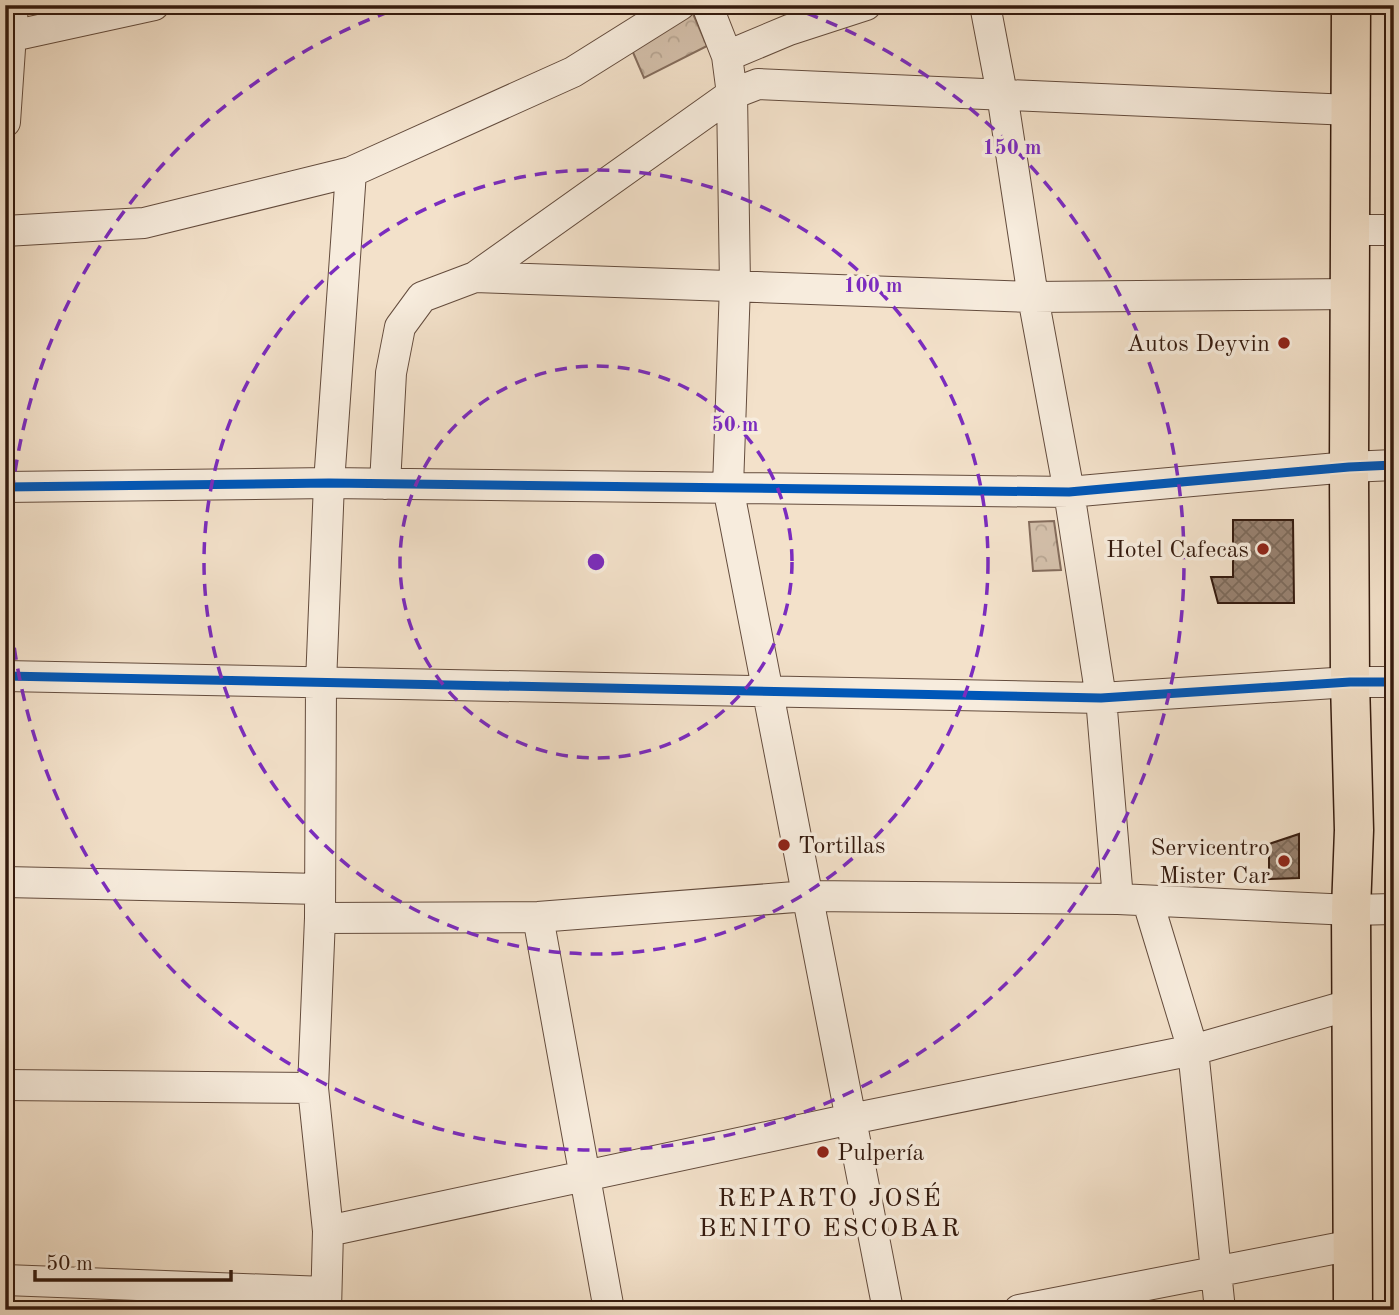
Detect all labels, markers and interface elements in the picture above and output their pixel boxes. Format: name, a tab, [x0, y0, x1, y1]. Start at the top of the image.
text: 150 m	[982, 138, 1042, 159]
text: 100 m	[843, 276, 903, 297]
place label: Autos Deyvin	[1127, 333, 1270, 357]
marker: Autos Deyvin	[1276, 335, 1292, 351]
text: 50 m	[711, 415, 759, 436]
place label: Hotel Cafecas	[1106, 539, 1249, 563]
marker: Hotel Cafecas	[1255, 541, 1271, 557]
centre of rings	[584, 550, 608, 574]
place label: Tortillas	[798, 835, 885, 859]
marker: Tortillas	[776, 837, 792, 853]
place label: Servicentro Mister Car	[1150, 837, 1270, 889]
marker: Servicentro Mister Car	[1276, 853, 1292, 869]
place label: Pulpería	[837, 1142, 924, 1166]
marker: Pulpería	[815, 1144, 831, 1160]
district label: REPARTO JOSÉ BENITO ESCOBAR	[698, 1182, 962, 1242]
scale bar	[35, 1238, 231, 1282]
text: 50 m	[46, 1254, 93, 1275]

